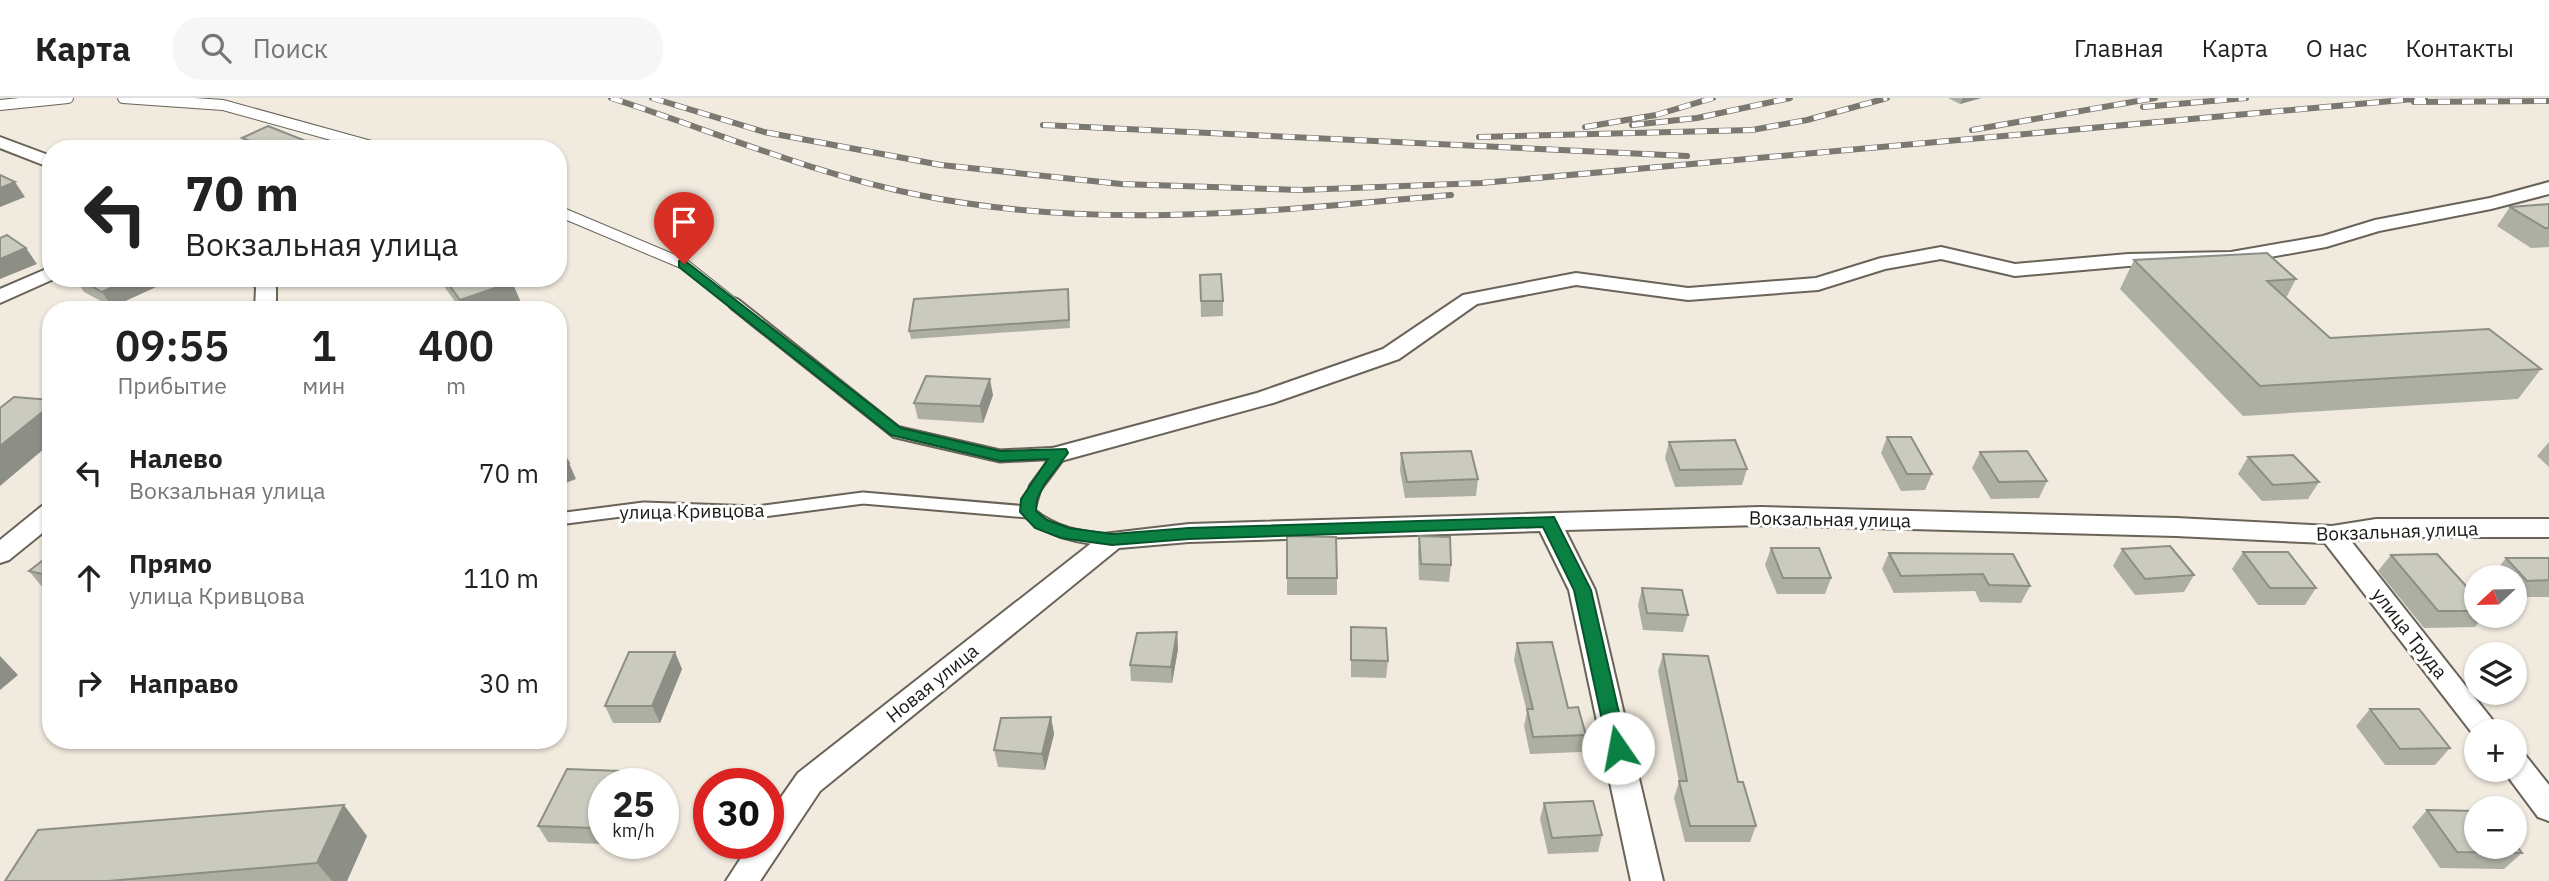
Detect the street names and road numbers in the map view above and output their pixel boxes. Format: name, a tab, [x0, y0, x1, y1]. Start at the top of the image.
street label: улица Кривцова	[619, 498, 765, 524]
street label: Вокзальная улица	[1749, 506, 1911, 532]
street label: Вокзальная улица	[2315, 516, 2479, 546]
street label: улица Труда	[2367, 583, 2453, 683]
street label: Новая улица	[881, 638, 983, 728]

